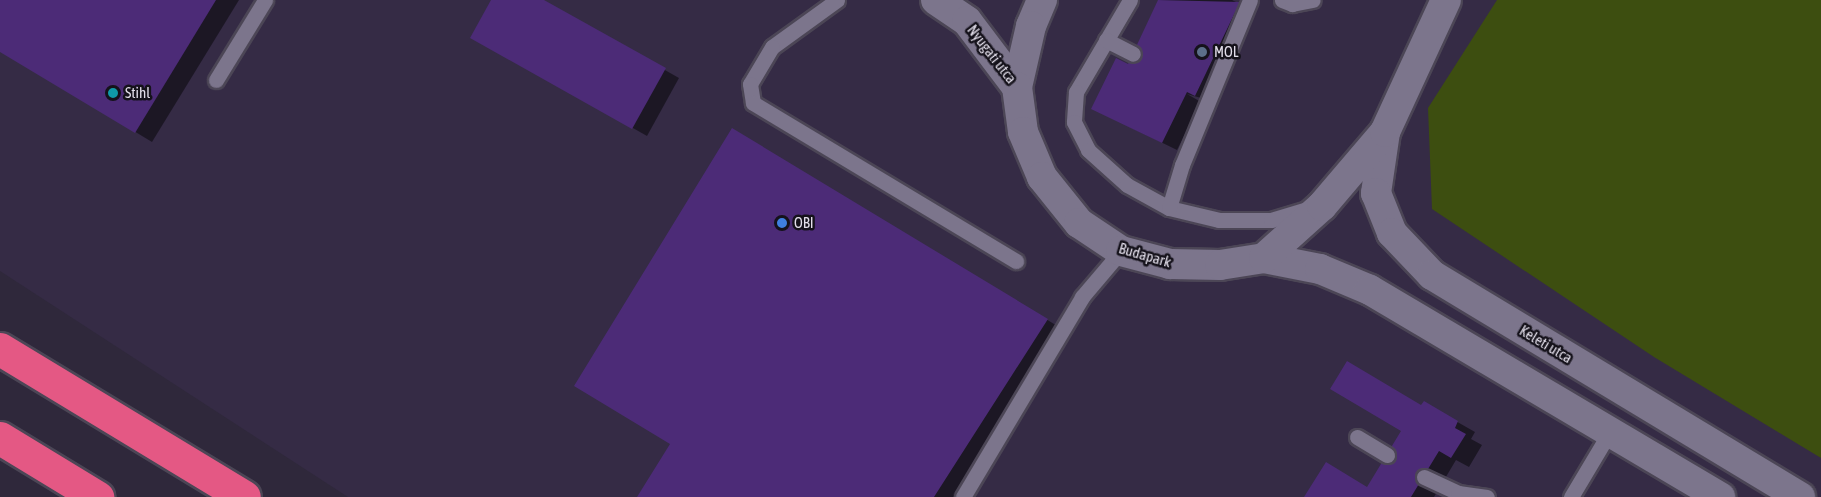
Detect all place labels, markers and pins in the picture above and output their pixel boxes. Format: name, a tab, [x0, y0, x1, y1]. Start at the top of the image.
place label: MOL	[1214, 43, 1239, 61]
marker: MOL	[1195, 45, 1209, 59]
place label: Stihl	[125, 84, 150, 102]
marker: Stihl	[106, 86, 120, 100]
place label: OBI	[794, 214, 814, 232]
marker: OBI	[775, 216, 789, 230]

